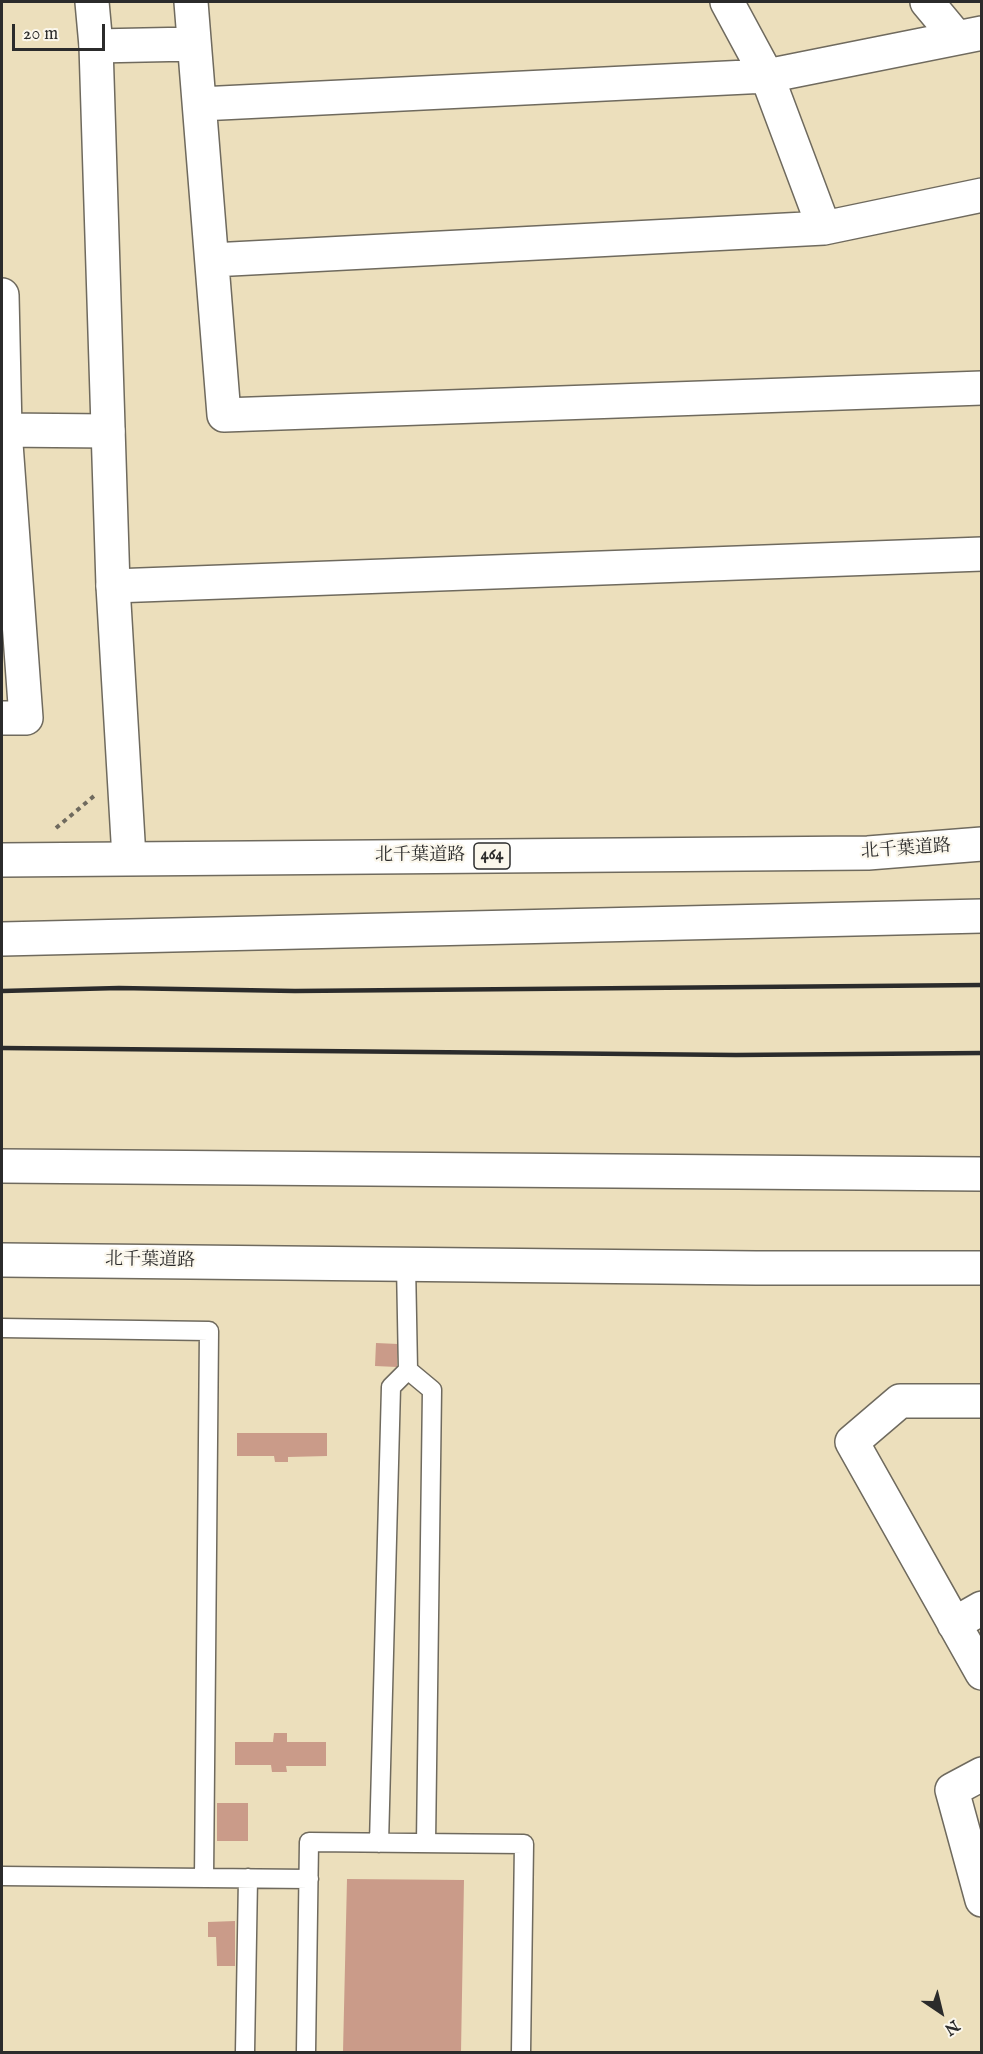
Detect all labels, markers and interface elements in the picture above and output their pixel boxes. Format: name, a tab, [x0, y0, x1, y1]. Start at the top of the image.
scale bar	[15, 12, 108, 50]
text: 20 m	[23, 23, 58, 46]
street label: 北千葉道路	[860, 836, 952, 864]
road number: 464	[474, 843, 510, 869]
street label: 北千葉道路	[375, 845, 465, 867]
street label: 北千葉道路	[105, 1249, 195, 1273]
north arrow	[911, 1982, 971, 2042]
text: N	[940, 2015, 963, 2039]

